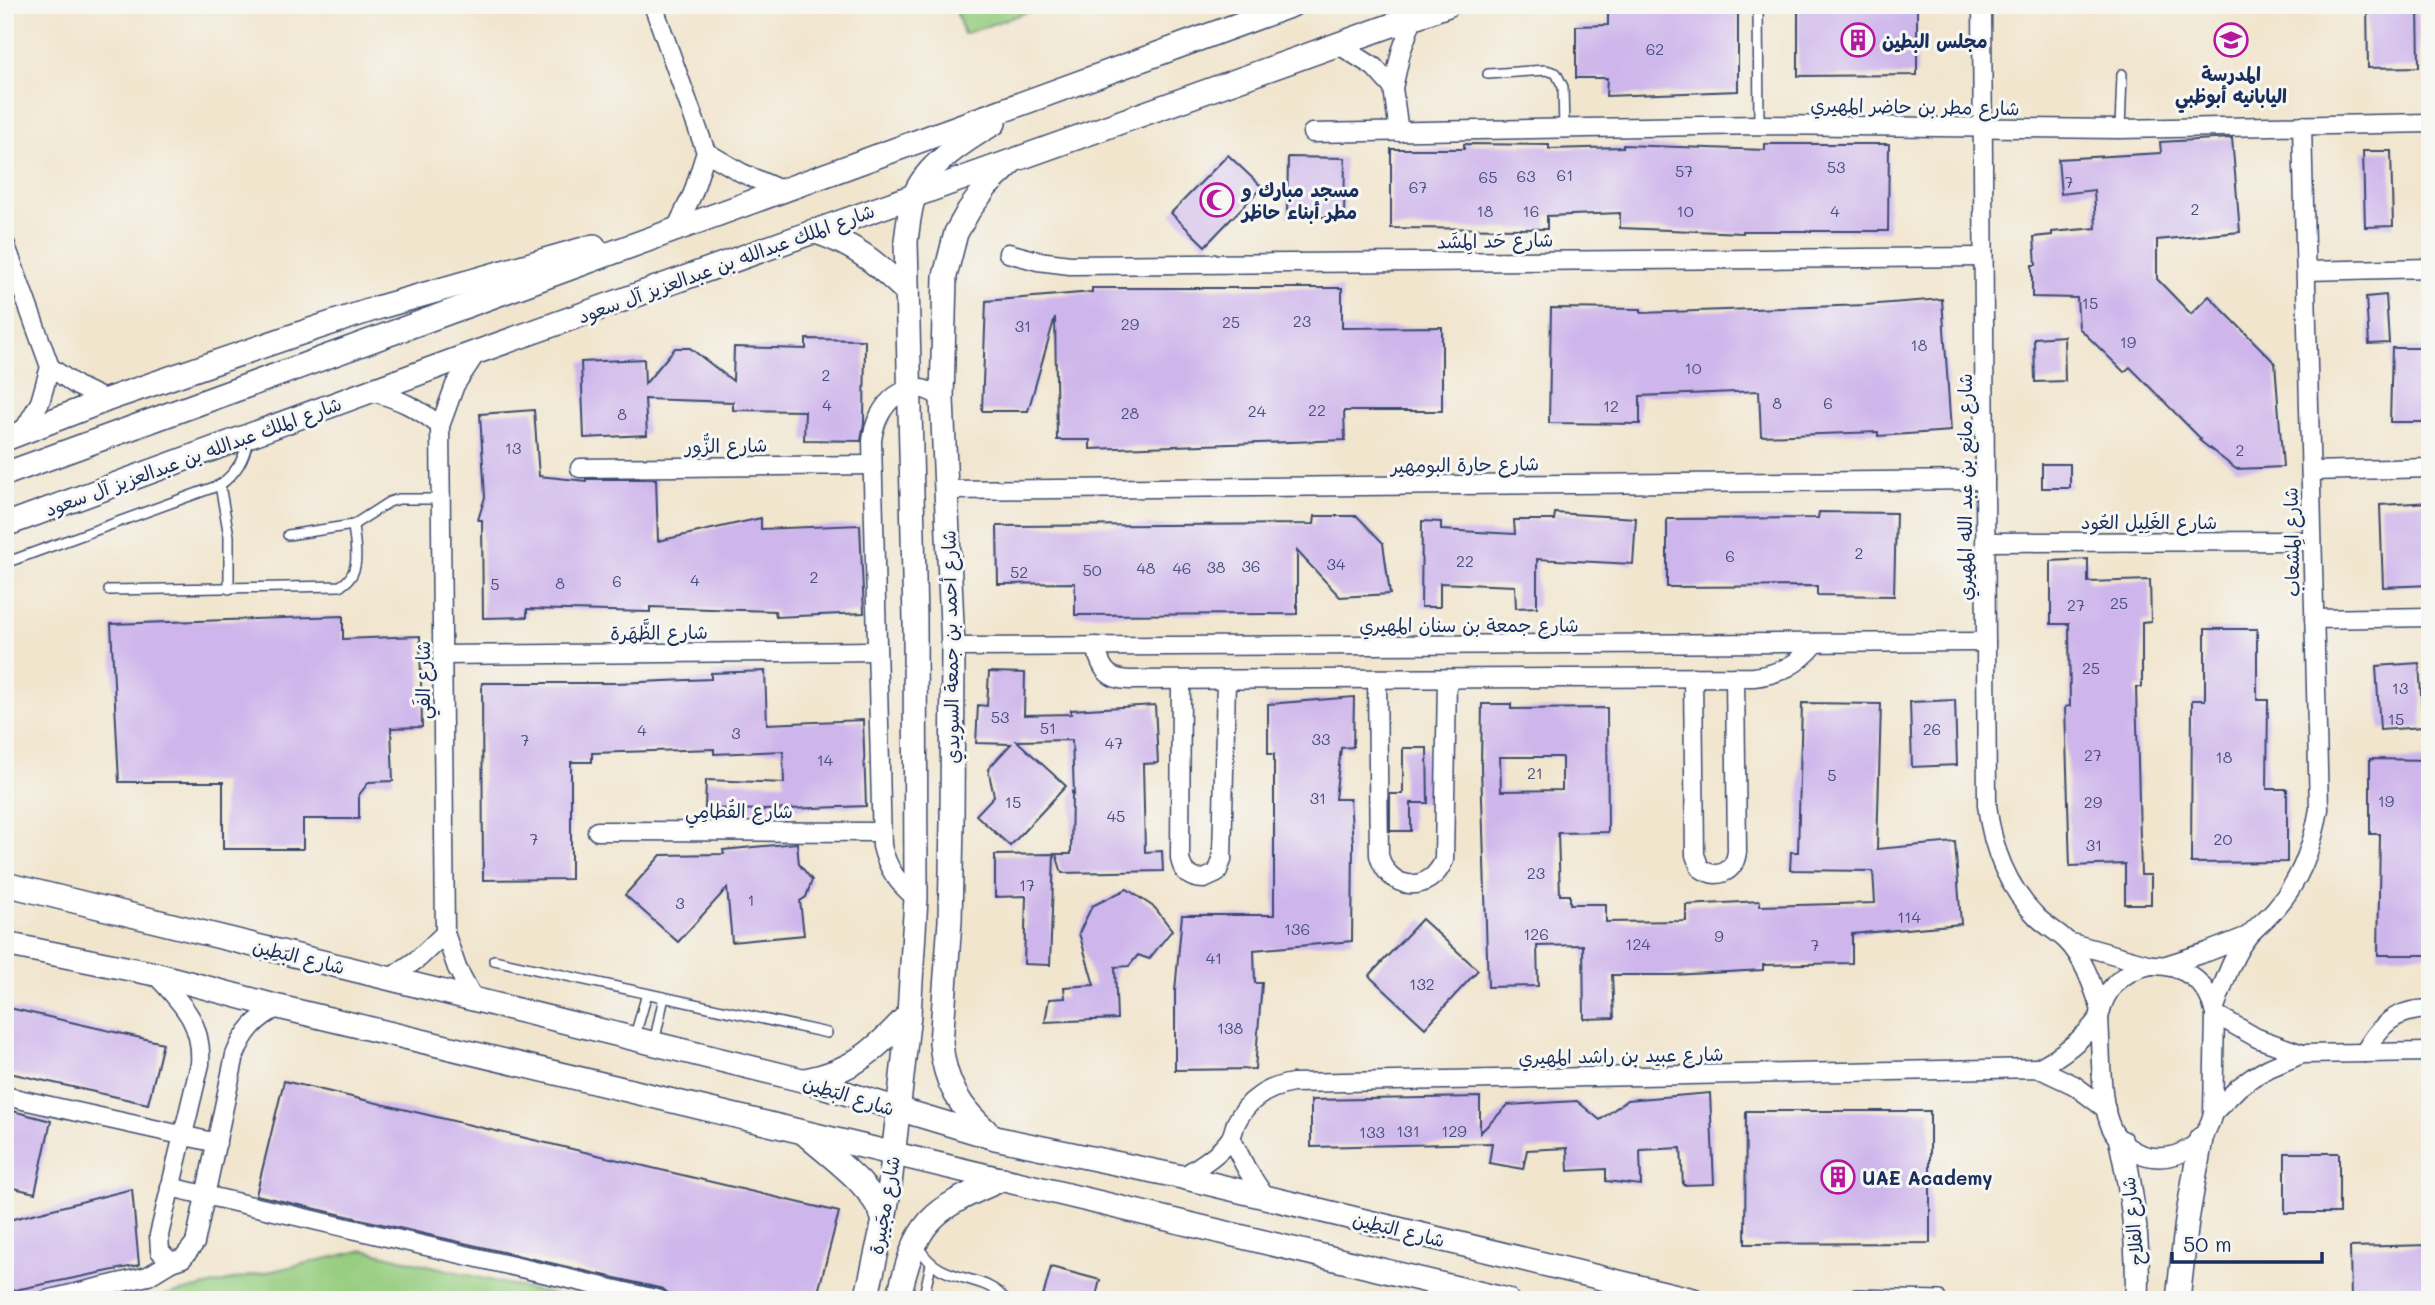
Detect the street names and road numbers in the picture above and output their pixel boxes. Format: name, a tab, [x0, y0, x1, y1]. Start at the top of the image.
street label: شارع مطر بن حاضر المهيري	[1810, 92, 2020, 123]
street label: شارع الملك عبدالله بن عبدالعزيز آل سعود	[574, 198, 879, 330]
street label: شارع حَد المِشَد	[1437, 226, 1553, 256]
street label: شارع مانع بن عبد الله المهيري	[1952, 373, 1980, 601]
street label: شارع الملك عبدالله بن عبدالعزيز آل سعود	[41, 391, 346, 523]
street label: شارع الزُّور	[683, 431, 767, 460]
street label: شارع حارة البومهير	[1389, 450, 1539, 480]
street label: شارع المِشعاب	[2278, 487, 2307, 597]
street label: شارع الغَلِيل العُود	[2081, 509, 2217, 536]
street label: شارع أحمد بن جمعة السويدي	[935, 530, 968, 764]
street label: شارع جمعة بن سنان المهيري	[1359, 612, 1579, 640]
street label: شارع الظَّهَرة	[610, 616, 708, 647]
street label: شارع الفَي	[410, 641, 440, 719]
street label: شارع القُطامِي	[685, 798, 793, 828]
street label: شارع البَطِين	[250, 932, 348, 981]
street label: شارع عبيد بن راشد المهيري	[1518, 1041, 1724, 1072]
street label: شارع البَطِين	[800, 1069, 898, 1123]
street label: شارع مجَيبرة	[863, 1154, 907, 1257]
street label: شارع الفلاح	[2115, 1175, 2151, 1266]
street label: شارع البَطِين	[1350, 1205, 1448, 1254]

